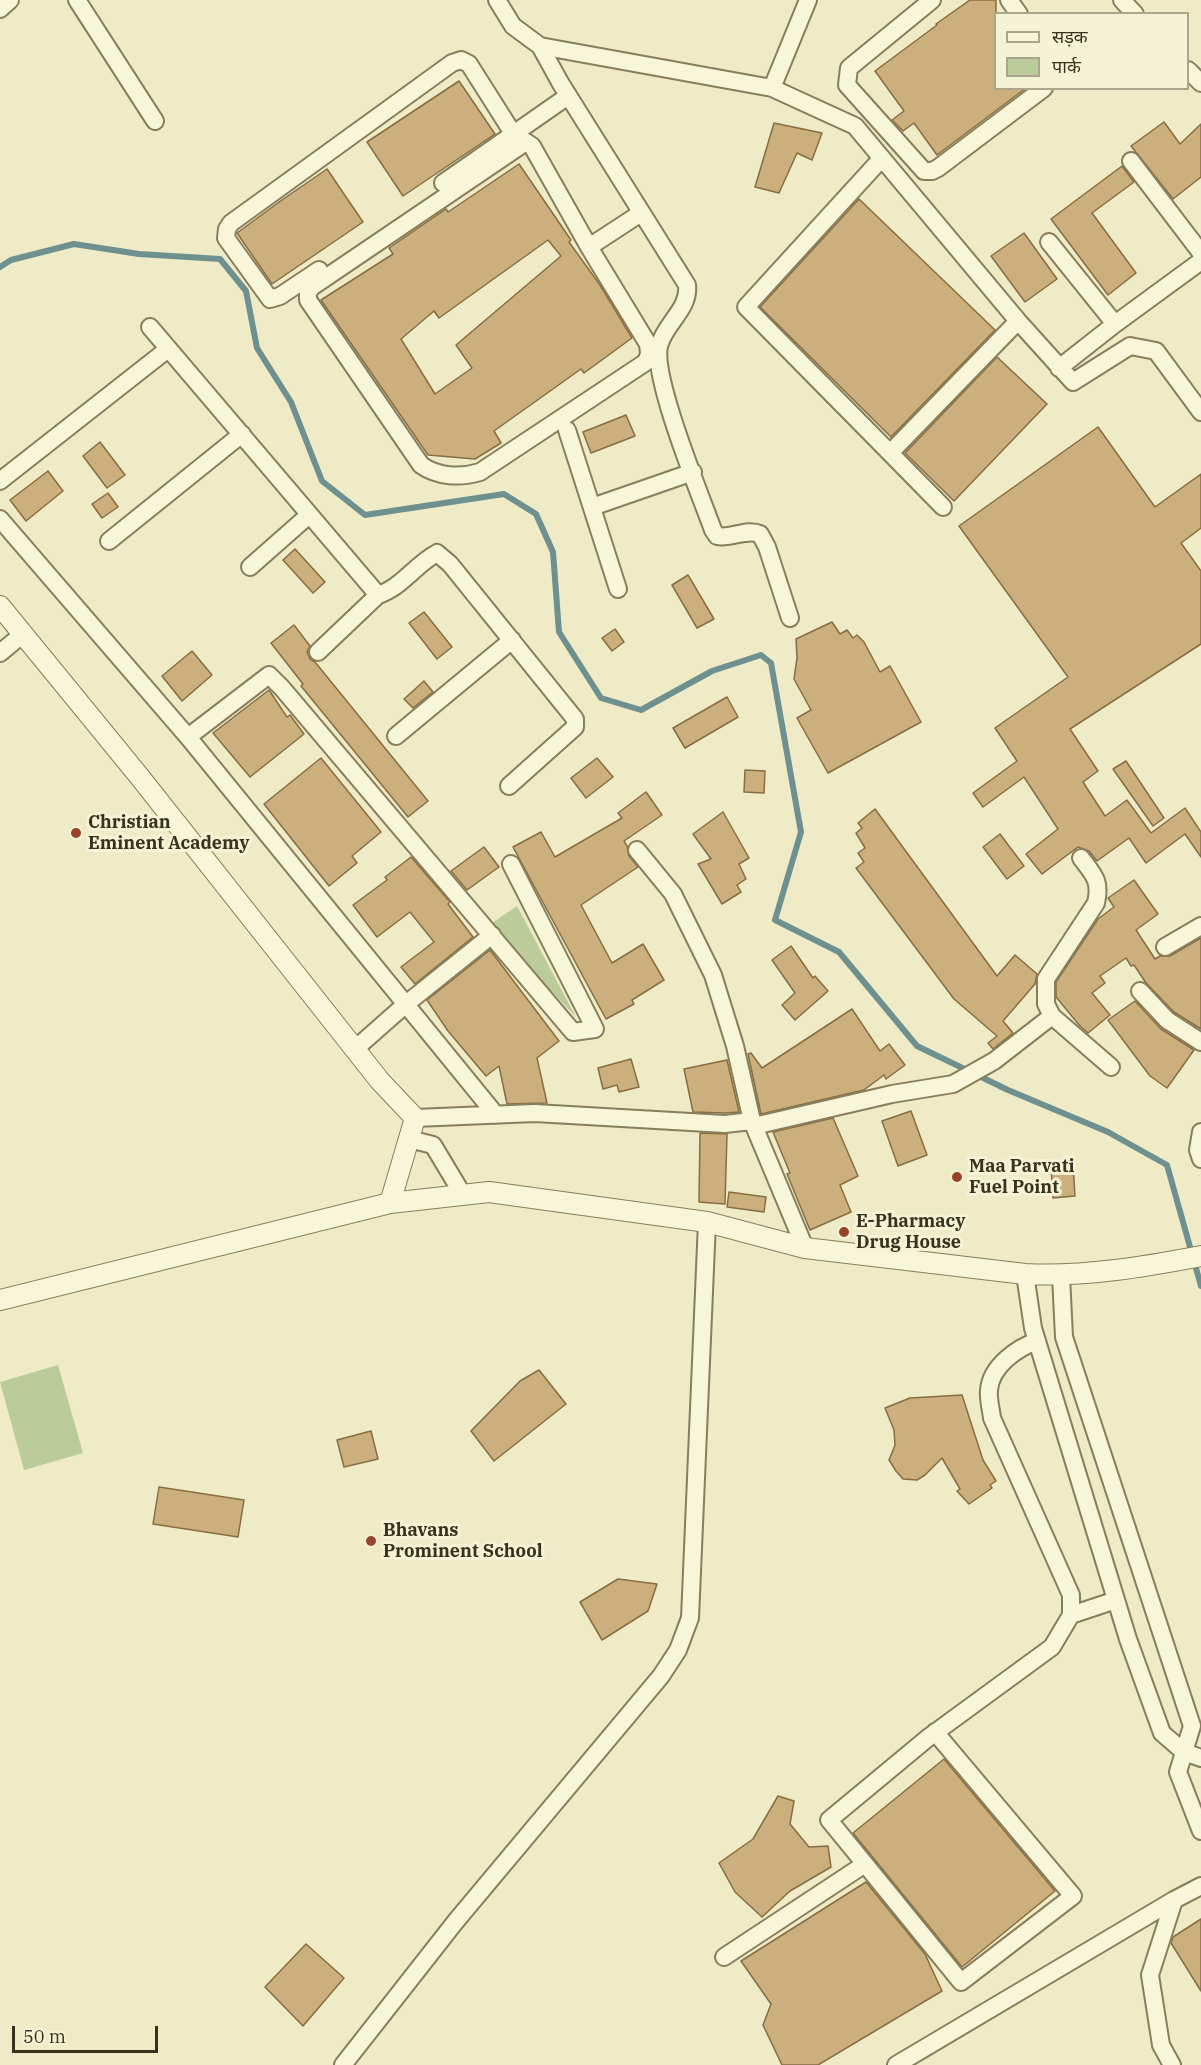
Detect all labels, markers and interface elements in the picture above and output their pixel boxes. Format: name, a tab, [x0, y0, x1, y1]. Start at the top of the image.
legend	[994, 12, 1189, 90]
text: सड़क	[1052, 25, 1088, 48]
text: पार्क	[1052, 55, 1081, 78]
place label: Christian Eminent Academy	[88, 812, 250, 854]
marker: Christian Eminent Academy	[69, 826, 83, 840]
place label: Maa Parvati Fuel Point	[969, 1156, 1075, 1198]
marker: Maa Parvati Fuel Point	[950, 1170, 964, 1184]
place label: E-Pharmacy Drug House	[856, 1211, 965, 1254]
marker: E-Pharmacy Drug House	[837, 1225, 851, 1239]
place label: Bhavans Prominent School	[383, 1520, 543, 1562]
marker: Bhavans Prominent School	[364, 1534, 378, 1548]
scale bar	[15, 2014, 160, 2052]
text: 50 m	[23, 2025, 66, 2048]

